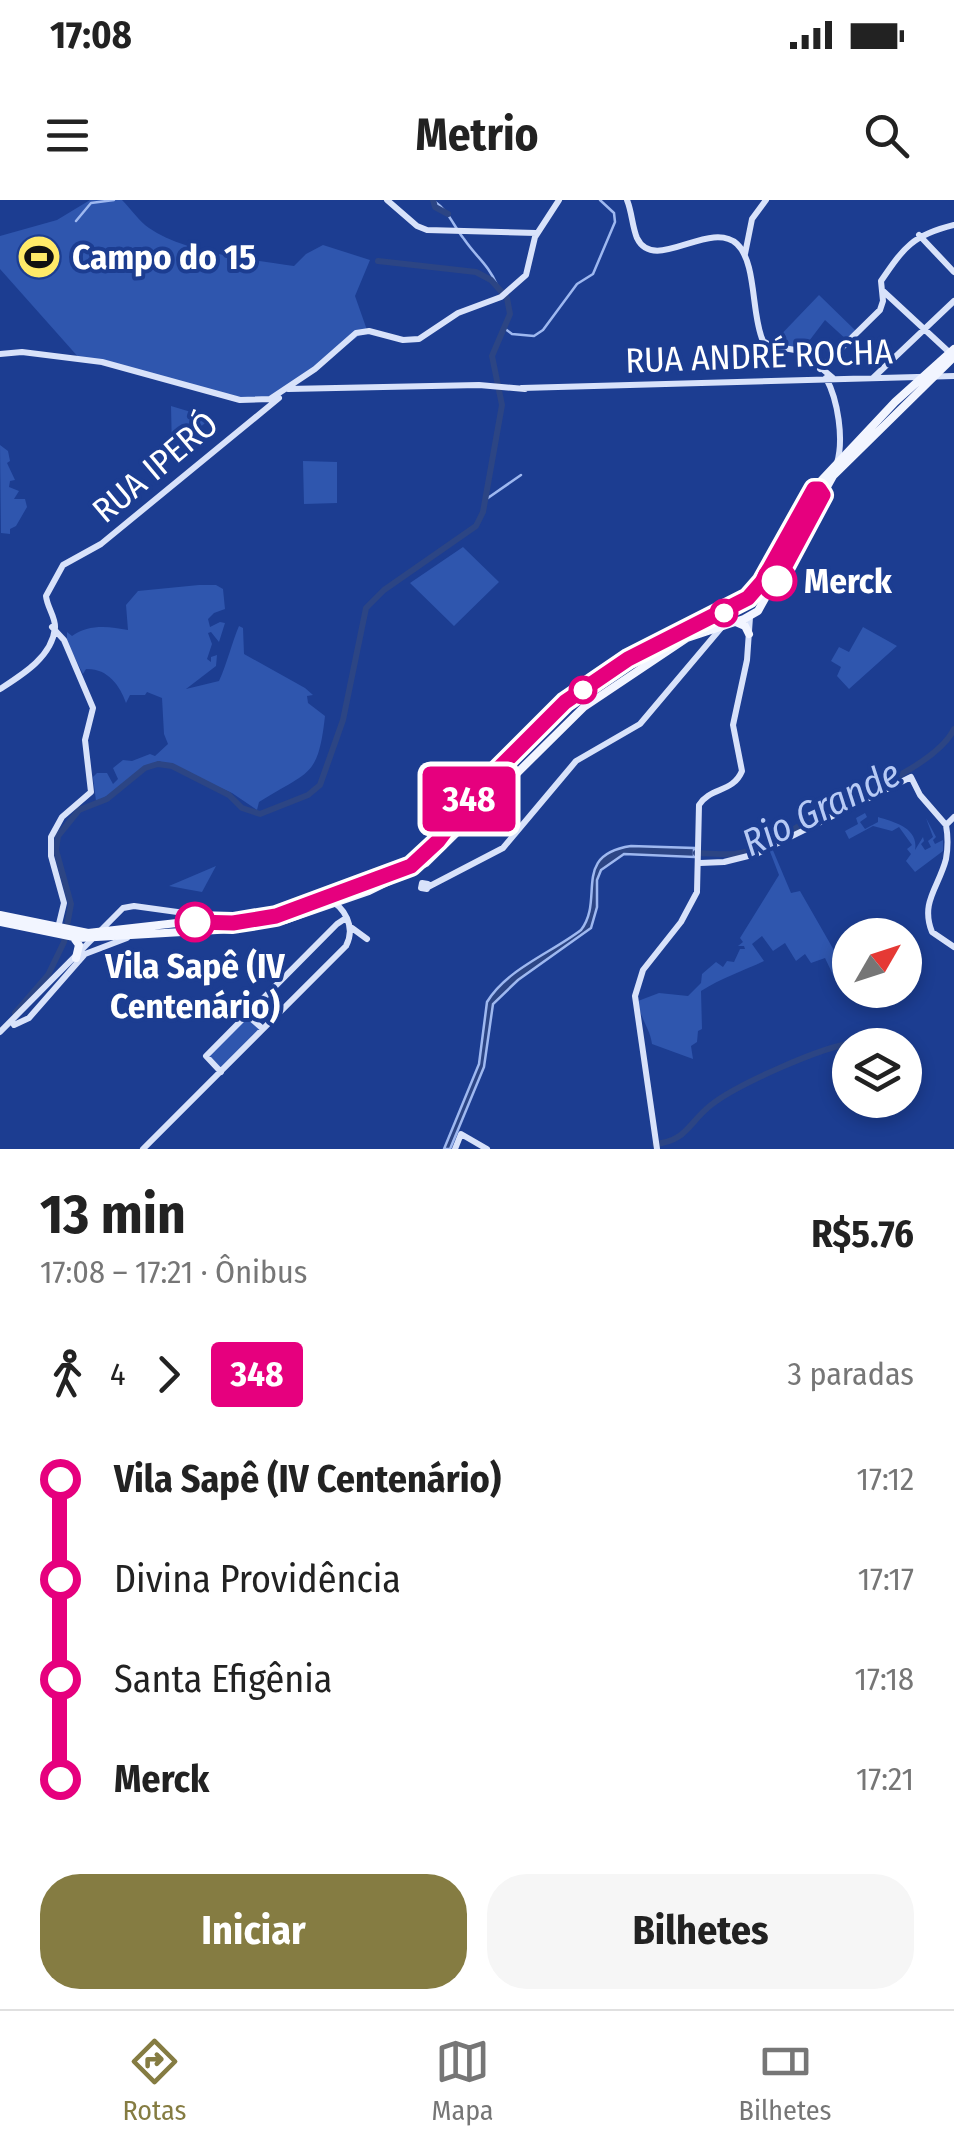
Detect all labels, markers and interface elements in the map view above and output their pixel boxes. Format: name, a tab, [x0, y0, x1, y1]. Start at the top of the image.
text: 17:08	[50, 12, 132, 58]
icon: menu	[40, 108, 95, 163]
text: Metrio	[415, 108, 539, 162]
icon: search	[859, 108, 914, 163]
sports icon: Campo do 15	[16, 234, 62, 280]
place label: Campo do 15	[72, 236, 256, 278]
street label: RUA ANDRÉ ROCHA	[625, 330, 894, 382]
street label: RUA IPERÓ	[84, 403, 226, 531]
place label: Merck	[804, 560, 893, 602]
marker: Merck	[758, 562, 796, 600]
unlabelled marker	[711, 600, 737, 626]
unlabelled marker	[570, 677, 596, 703]
water label: Rio Grande	[734, 750, 908, 866]
line badge: 348	[412, 766, 526, 832]
text: 348	[443, 778, 495, 820]
marker: Vila Sapê (IV Centenário)	[176, 903, 214, 941]
north arrow	[832, 918, 922, 1008]
map controls	[832, 918, 922, 1118]
place label: Vila Sapê (IV Centenário)	[104, 945, 285, 1027]
button: layers	[832, 1028, 922, 1118]
text: 13 min	[40, 1182, 186, 1248]
text: R$5.76	[811, 1211, 914, 1257]
text: 17:08 – 17:21 · Ônibus	[40, 1253, 308, 1291]
icon: walk	[40, 1347, 95, 1402]
icon: forward	[141, 1347, 196, 1402]
text: 348	[231, 1353, 283, 1395]
text: 4	[110, 1355, 126, 1393]
text: 3 paradas	[788, 1355, 914, 1393]
text: Vila Sapê (IV Centenário)	[114, 1456, 501, 1502]
text: 17:12	[856, 1460, 914, 1498]
text: Divina Providência	[114, 1556, 401, 1602]
text: 17:17	[858, 1560, 914, 1598]
text: Santa Efigênia	[114, 1656, 332, 1702]
text: 17:18	[855, 1660, 914, 1698]
text: Merck	[114, 1756, 209, 1802]
text: 17:21	[856, 1760, 914, 1798]
button: Iniciar	[40, 1874, 467, 1989]
button: Bilhetes	[487, 1874, 914, 1989]
tab: Rotas	[123, 2034, 187, 2127]
tab: Mapa	[432, 2034, 494, 2127]
tab: Bilhetes	[739, 2034, 831, 2127]

